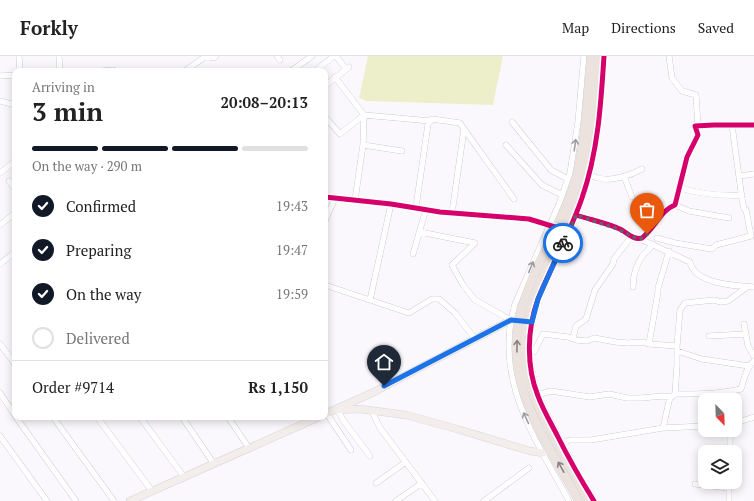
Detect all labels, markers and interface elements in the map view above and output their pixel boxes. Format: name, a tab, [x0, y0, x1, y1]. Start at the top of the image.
text: Forkly	[20, 15, 78, 40]
text: Map	[562, 18, 589, 37]
text: Directions	[611, 18, 676, 37]
text: Saved	[698, 18, 734, 37]
text: Arriving in	[32, 78, 95, 96]
text: 20:08–20:13	[221, 92, 308, 112]
text: 3 min	[32, 94, 103, 128]
one-way arrow	[571, 139, 579, 152]
text: On the way · 290 m	[32, 157, 142, 175]
pin	[630, 193, 664, 234]
icon: check	[32, 195, 54, 217]
text: Confirmed	[66, 196, 136, 216]
text: 19:43	[276, 197, 308, 215]
icon: bag	[636, 199, 658, 221]
courier	[543, 223, 583, 263]
icon: bike	[552, 232, 574, 254]
icon: check	[32, 239, 54, 261]
text: Preparing	[66, 240, 131, 260]
text: 19:47	[276, 241, 308, 259]
one-way arrow	[528, 262, 536, 274]
icon: check	[32, 283, 54, 305]
text: On the way	[66, 284, 141, 304]
text: 19:59	[276, 285, 308, 303]
text: Delivered	[66, 328, 130, 348]
one-way arrow	[513, 340, 521, 353]
pin	[367, 345, 401, 386]
icon: home	[373, 351, 395, 373]
text: Order #9714	[32, 377, 114, 397]
text: Rs 1,150	[248, 377, 308, 397]
north arrow	[698, 393, 742, 437]
map controls	[698, 393, 742, 489]
one-way arrow	[522, 413, 529, 425]
button: layers	[698, 445, 742, 489]
one-way arrow	[556, 461, 564, 473]

